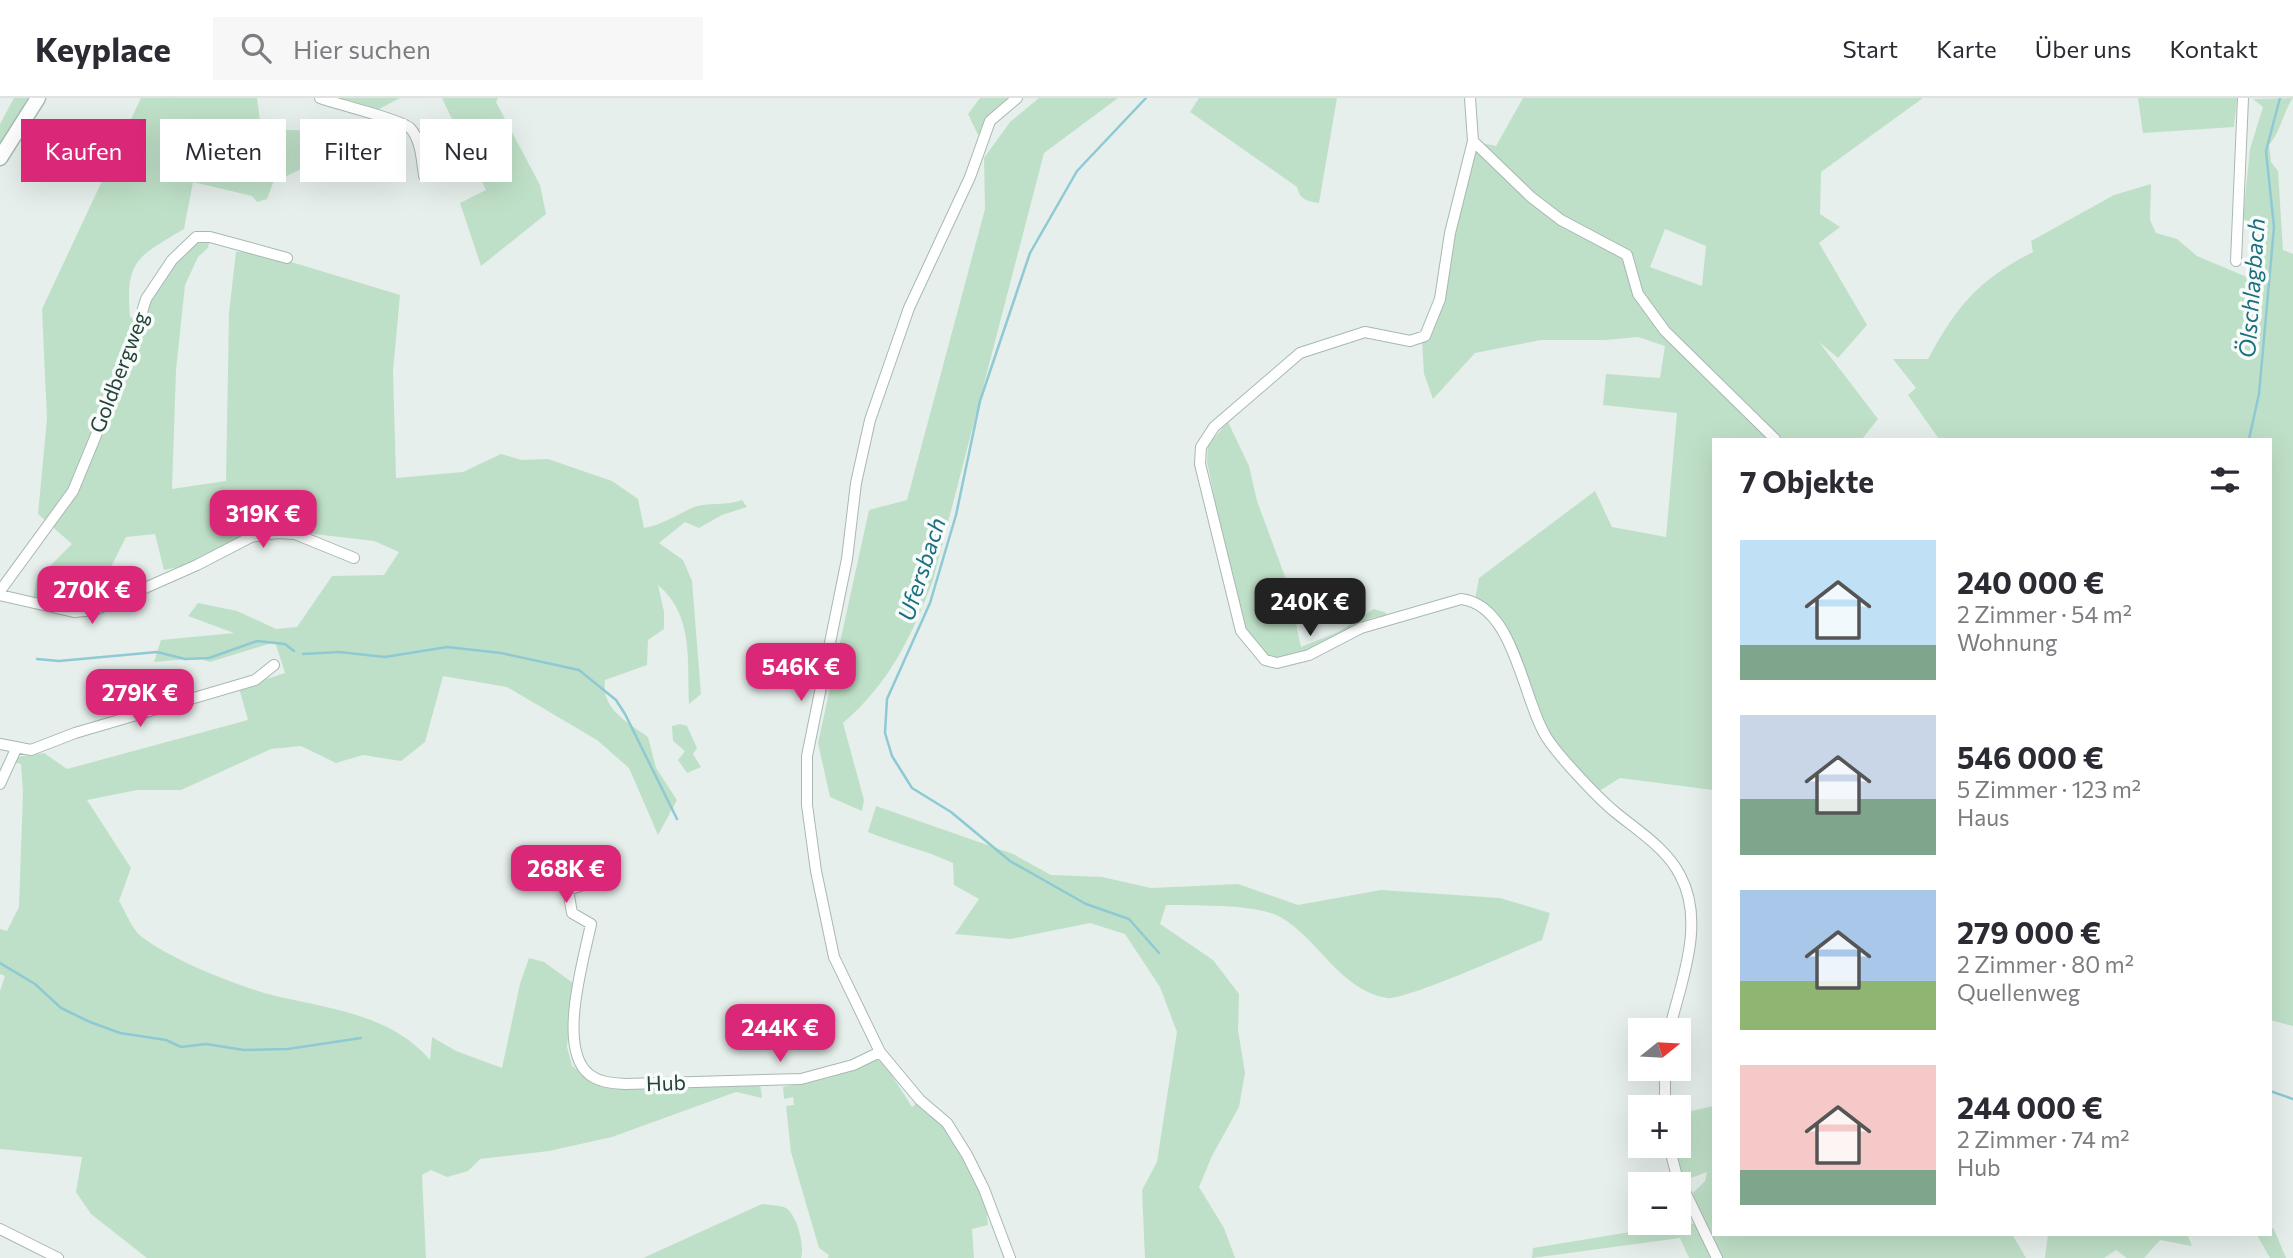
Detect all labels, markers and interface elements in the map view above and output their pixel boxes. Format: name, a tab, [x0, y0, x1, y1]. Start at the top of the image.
search box	[213, 17, 703, 80]
text: Keyplace	[35, 28, 171, 69]
icon: search	[237, 29, 275, 67]
text: Hier suchen	[293, 33, 431, 64]
text: Start	[1843, 34, 1898, 63]
text: Karte	[1936, 34, 1997, 63]
text: Über uns	[2035, 34, 2131, 63]
text: Kontakt	[2169, 34, 2258, 63]
chip: Kaufen	[21, 119, 146, 182]
chip: Mieten	[160, 119, 286, 182]
chip: Filter	[300, 119, 406, 182]
chip: Neu	[420, 119, 512, 182]
water label: Ölschlagbach	[2232, 217, 2270, 359]
street label: Goldbergweg	[83, 308, 153, 436]
icon: filters	[2206, 461, 2244, 499]
text: 7 Objekte	[1740, 462, 1874, 499]
pin: 319K €	[206, 490, 320, 550]
text: 319K €	[226, 499, 300, 527]
water label: Ufersbach	[891, 514, 951, 624]
text: 240 000 €	[1957, 563, 2104, 600]
pin: 270K €	[35, 566, 149, 626]
icon: home	[1796, 568, 1880, 652]
text: 270K €	[53, 575, 131, 603]
pin: 240K €	[1253, 578, 1367, 638]
text: 240K €	[1271, 587, 1349, 615]
text: 2 Zimmer · 54 m²	[1957, 600, 2132, 628]
text: Wohnung	[1957, 628, 2057, 656]
pin: 546K €	[744, 644, 858, 703]
text: 546K €	[762, 652, 840, 680]
pin: 279K €	[83, 670, 197, 729]
text: 279K €	[102, 678, 178, 706]
text: 546 000 €	[1957, 738, 2104, 775]
icon: home	[1796, 743, 1880, 827]
text: 5 Zimmer · 123 m²	[1957, 775, 2141, 803]
text: Haus	[1957, 803, 2010, 831]
pin: 268K €	[509, 846, 623, 905]
text: 268K €	[527, 854, 605, 882]
text: 279 000 €	[1957, 913, 2101, 950]
icon: home	[1796, 918, 1880, 1002]
text: 2 Zimmer · 80 m²	[1957, 950, 2134, 978]
text: Quellenweg	[1957, 978, 2080, 1006]
pin: 244K €	[723, 1004, 837, 1064]
text: 244K €	[741, 1013, 819, 1041]
north arrow	[1628, 1018, 1690, 1082]
map controls	[1628, 1018, 1691, 1235]
street label: Hub	[646, 1069, 686, 1095]
text: 244 000 €	[1957, 1088, 2103, 1125]
icon: home	[1796, 1093, 1880, 1177]
button: +	[1628, 1095, 1691, 1158]
text: 2 Zimmer · 74 m²	[1957, 1125, 2130, 1153]
text: Hub	[1957, 1153, 2001, 1181]
button: −	[1628, 1172, 1691, 1235]

